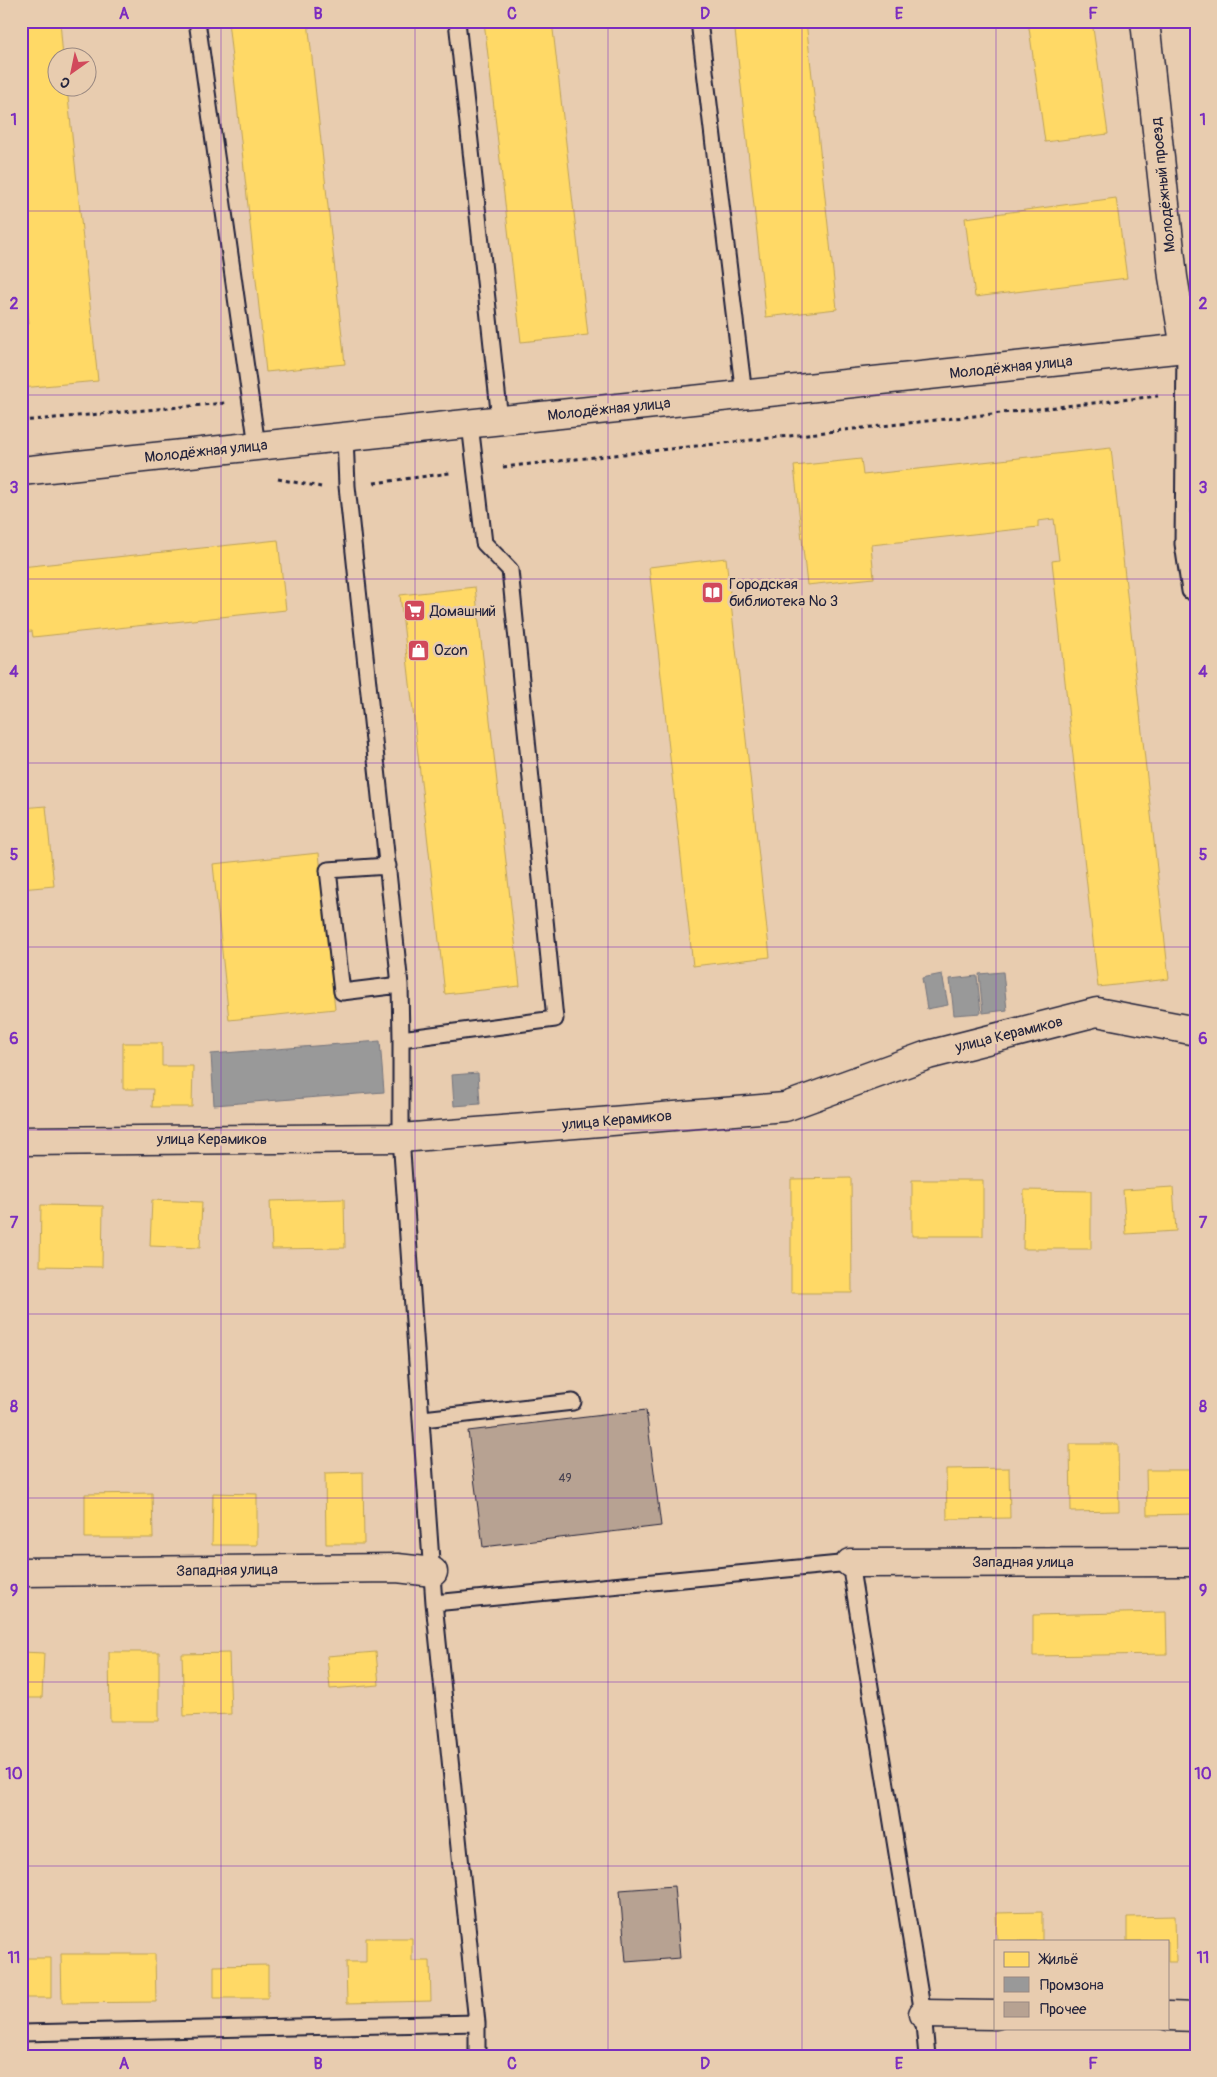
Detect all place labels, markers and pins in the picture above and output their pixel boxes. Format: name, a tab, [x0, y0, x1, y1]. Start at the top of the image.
place label: Городская библиотека № 3	[729, 575, 838, 611]
library icon: Городская библиотека № 3	[701, 581, 725, 605]
supermarket icon: Домашний	[402, 599, 426, 623]
place label: Домашний	[429, 602, 496, 621]
shop icon: Ozon	[406, 638, 430, 662]
place label: Ozon	[434, 641, 468, 660]

